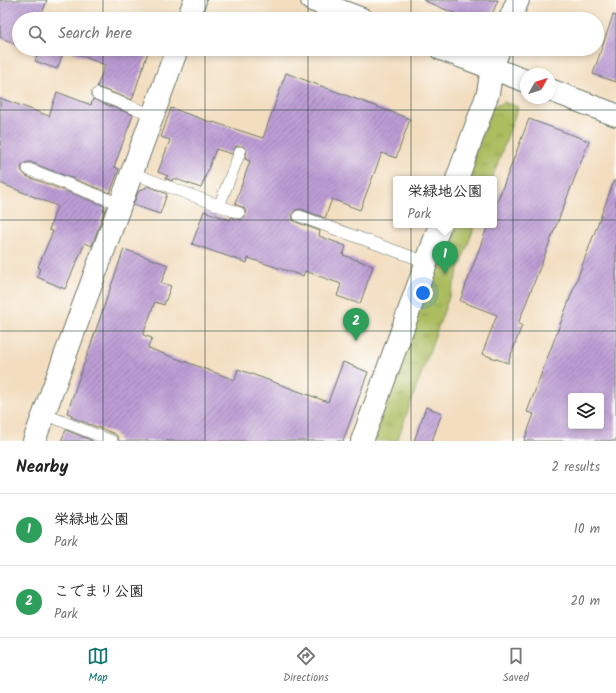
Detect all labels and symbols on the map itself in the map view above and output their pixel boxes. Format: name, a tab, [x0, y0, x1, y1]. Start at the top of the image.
north arrow	[520, 68, 556, 104]
pin: 1	[432, 241, 458, 274]
your location	[413, 283, 433, 303]
pin: 2	[343, 308, 369, 341]

